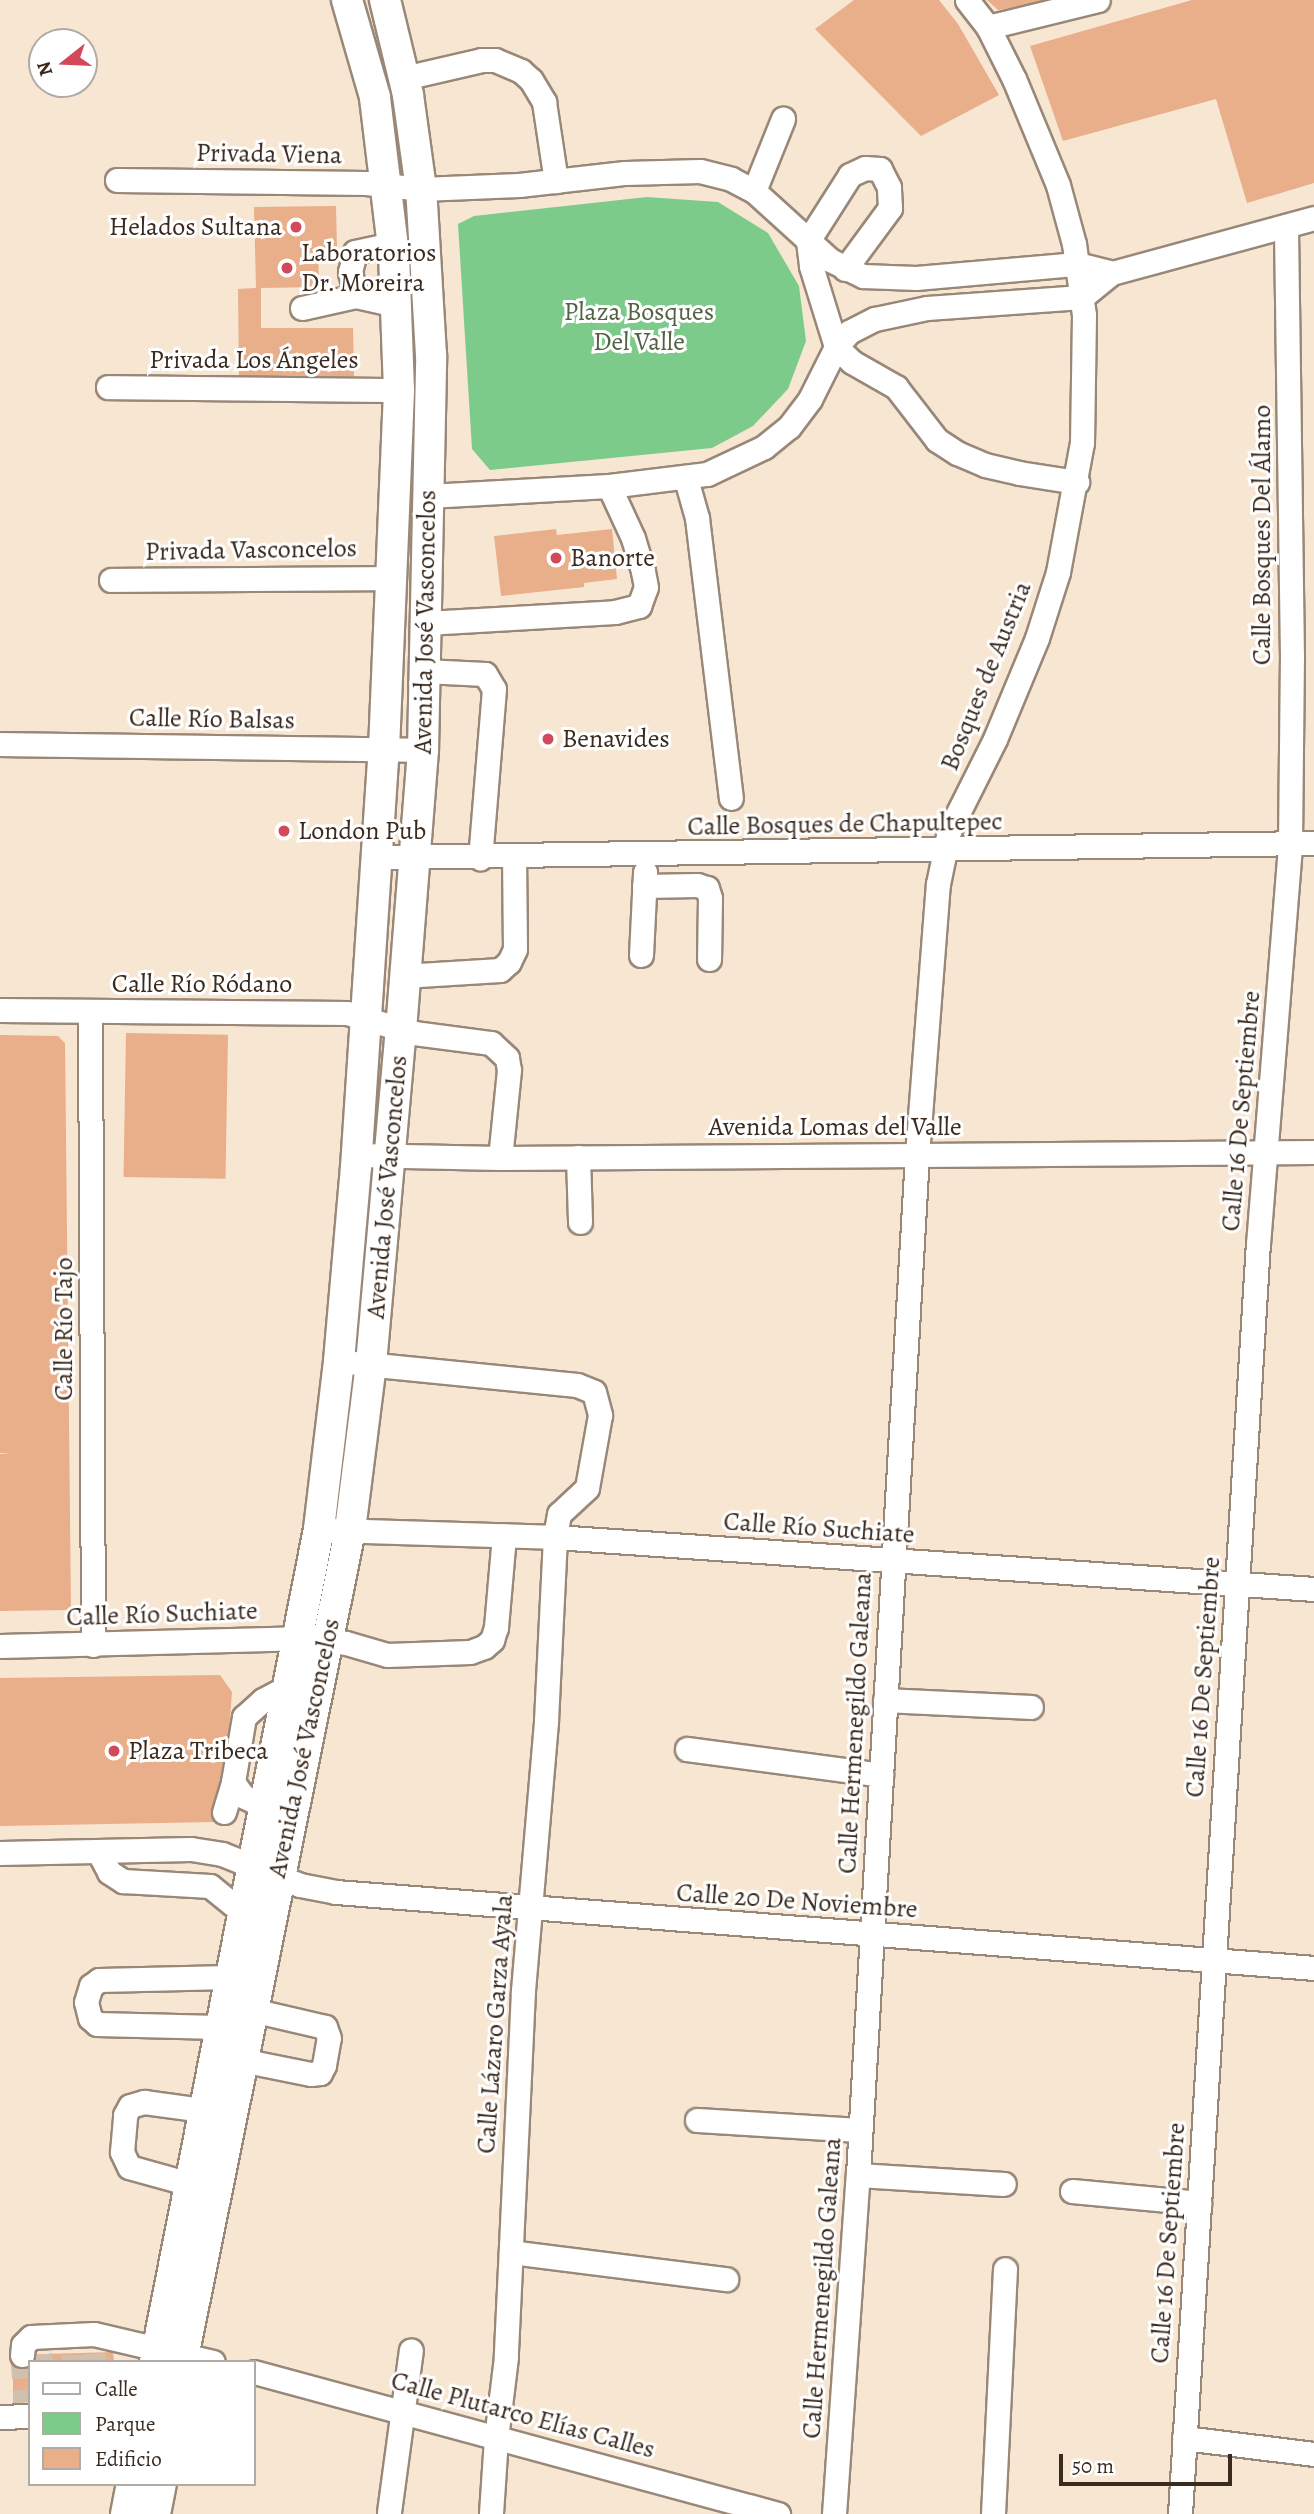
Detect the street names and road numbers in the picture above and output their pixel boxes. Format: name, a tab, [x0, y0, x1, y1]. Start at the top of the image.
street label: Privada Viena	[196, 137, 342, 171]
street label: Privada Los Ángeles	[149, 344, 359, 376]
street label: Calle Bosques Del Álamo	[1246, 405, 1278, 665]
street label: Avenida José Vasconcelos	[407, 490, 443, 754]
street label: Privada Vasconcelos	[145, 533, 357, 567]
street label: Bosques de Austria	[934, 577, 1038, 775]
street label: Calle Río Balsas	[129, 702, 295, 736]
street label: Calle Bosques de Chapultepec	[687, 806, 1003, 842]
street label: Calle Río Ródano	[112, 968, 292, 1000]
street label: Calle 16 De Septiembre	[1215, 989, 1267, 1233]
street label: Avenida José Vasconcelos	[360, 1054, 414, 1320]
street label: Avenida Lomas del Valle	[708, 1111, 962, 1143]
street label: Calle Río Tajo	[48, 1257, 80, 1401]
street label: Calle Río Suchiate	[722, 1506, 916, 1550]
street label: Calle 16 De Septiembre	[1179, 1556, 1227, 1798]
street label: Calle Hermenegildo Galeana	[832, 1571, 878, 1875]
street label: Calle Río Suchiate	[66, 1595, 258, 1633]
street label: Avenida José Vasconcelos	[261, 1616, 347, 1880]
street label: Calle 20 De Noviembre	[675, 1877, 919, 1925]
street label: Calle Lázaro Garza Ayala	[470, 1893, 520, 2155]
street label: Calle 16 De Septiembre	[1144, 2122, 1192, 2364]
street label: Calle Hermenegildo Galeana	[796, 2136, 848, 2440]
street label: Calle Plutarco Elías Calles	[388, 2365, 658, 2465]

